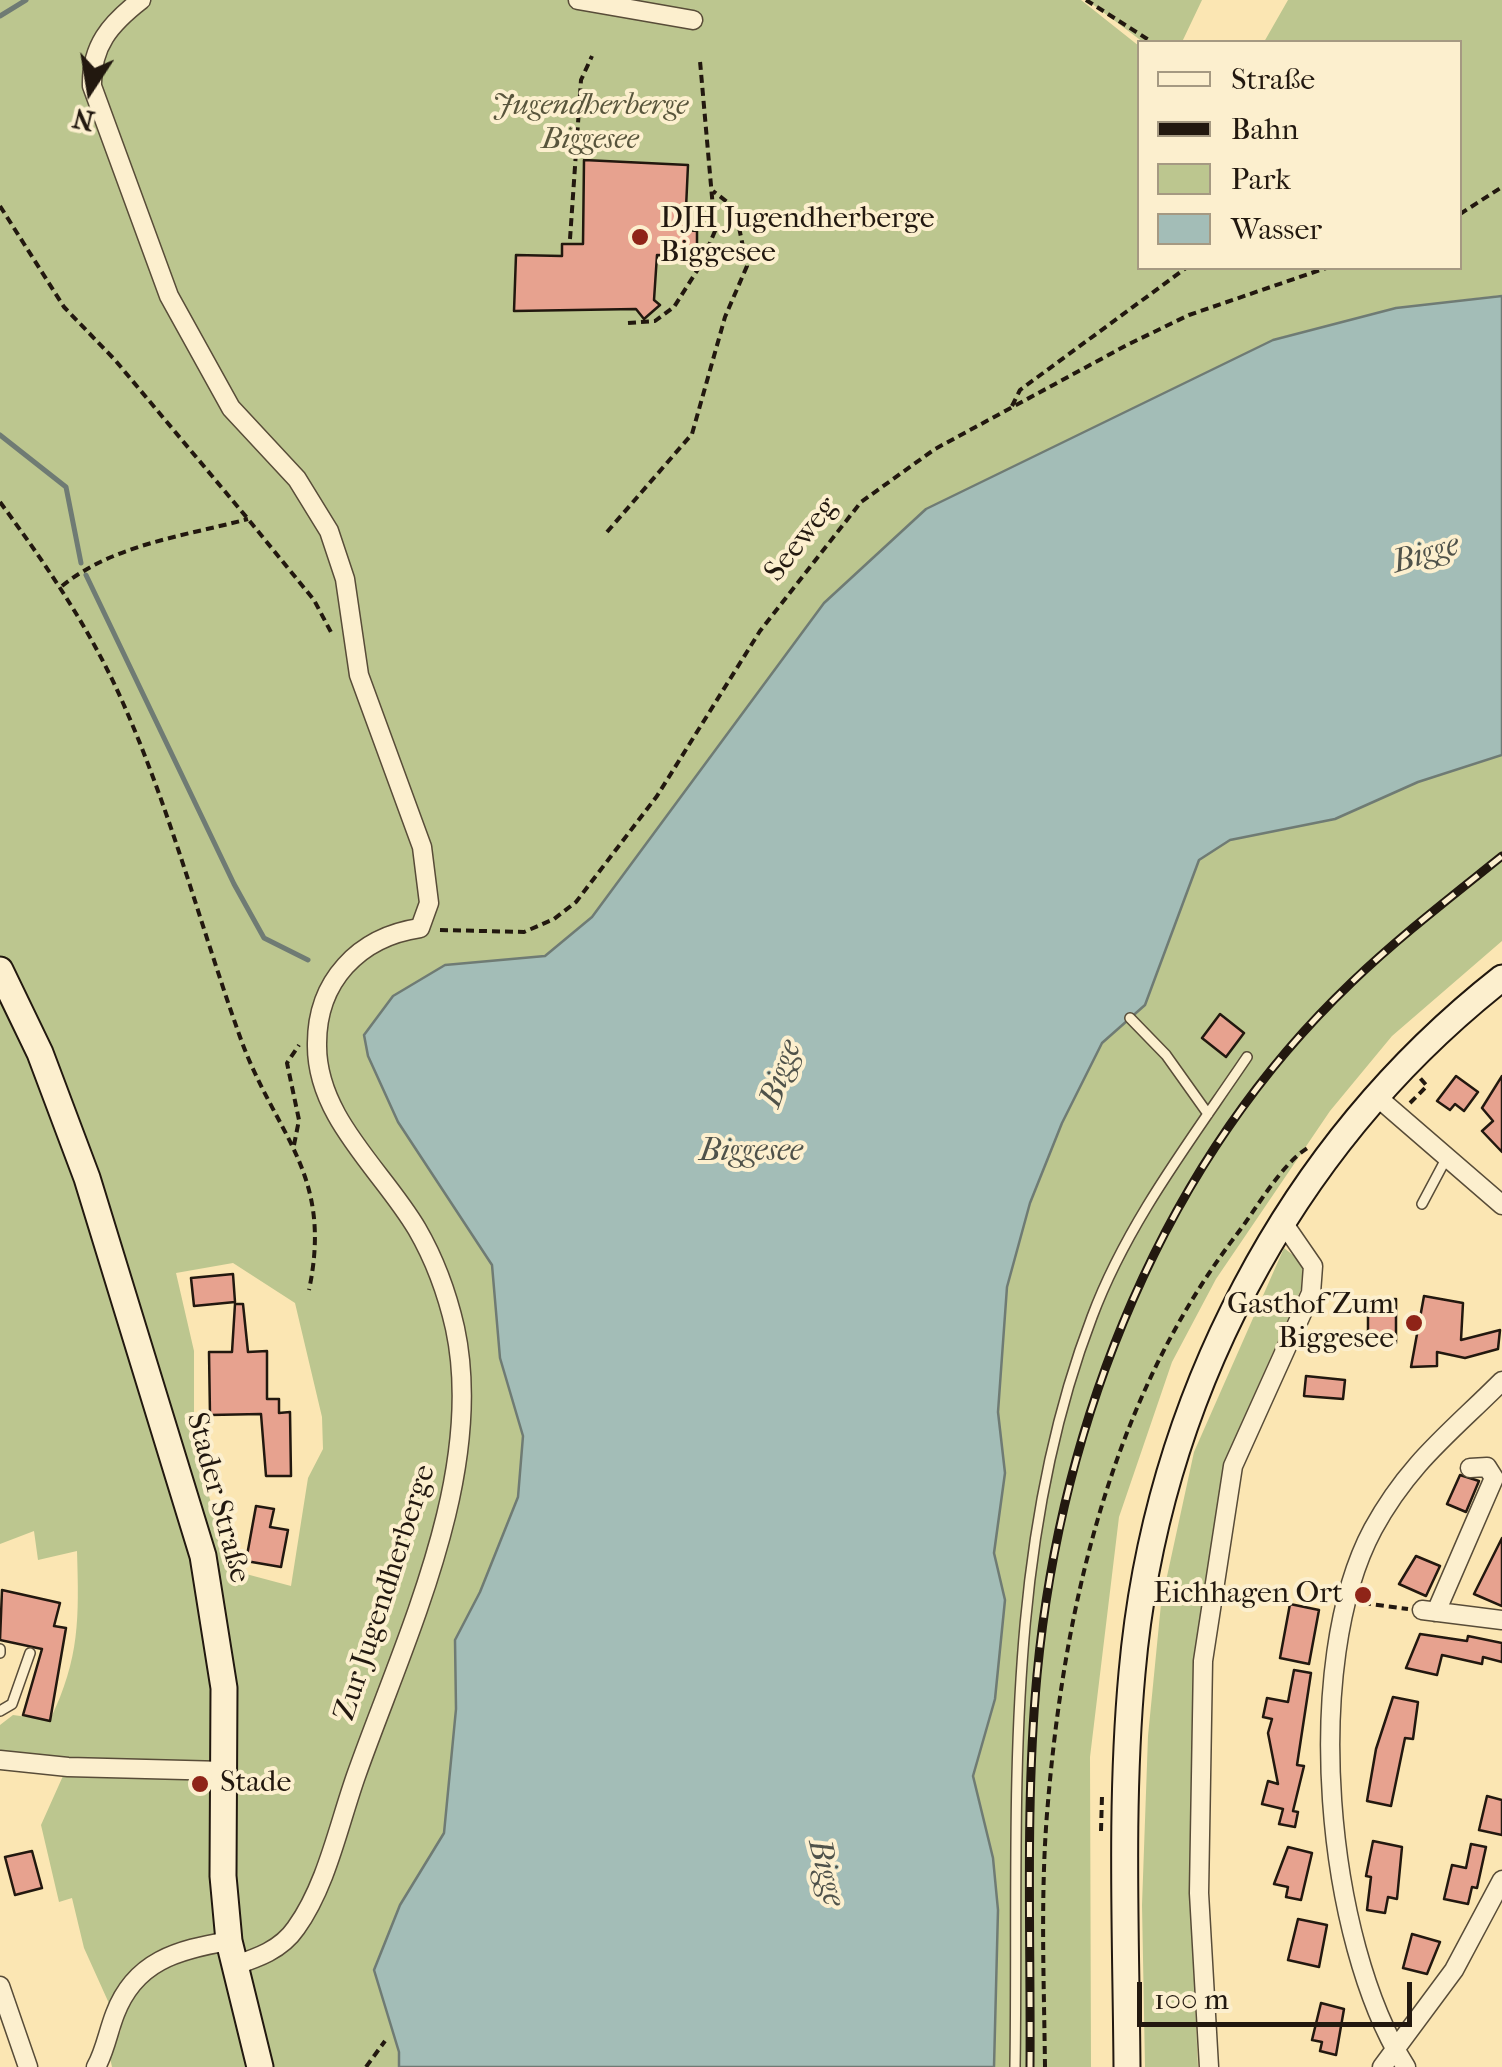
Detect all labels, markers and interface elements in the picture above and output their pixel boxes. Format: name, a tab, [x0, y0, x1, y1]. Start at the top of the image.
north arrow	[40, 40, 140, 140]
legend	[1137, 40, 1462, 270]
text: Straße	[1231, 62, 1315, 97]
park label: Jugendherberge Biggesee	[492, 89, 688, 160]
text: N	[70, 101, 97, 138]
text: Bahn	[1231, 112, 1299, 147]
text: Park	[1231, 162, 1291, 197]
place label: DJH Jugendherberge Biggesee	[660, 202, 935, 272]
text: Wasser	[1231, 212, 1322, 247]
marker: DJH Jugendherberge Biggesee	[629, 226, 651, 248]
street label: Seeweg	[758, 490, 846, 590]
water label: Bigge	[1388, 527, 1464, 583]
water label: Bigge	[753, 1036, 811, 1112]
water label: Biggesee	[699, 1133, 803, 1171]
place label: Gasthof Zum Biggesee	[1227, 1288, 1394, 1358]
marker: Gasthof Zum Biggesee	[1403, 1312, 1425, 1334]
street label: Stader Straße	[177, 1409, 257, 1587]
street label: Zur Jugendherberge	[328, 1460, 444, 1726]
place label: Eichhagen Ort	[1153, 1577, 1343, 1613]
marker: Eichhagen Ort	[1352, 1584, 1374, 1606]
place label: Stade	[220, 1766, 291, 1802]
marker: Stade	[189, 1773, 211, 1795]
water label: Bigge	[798, 1835, 852, 1911]
scale bar	[1142, 1962, 1417, 2024]
text: 100 m	[1154, 1982, 1229, 2017]

